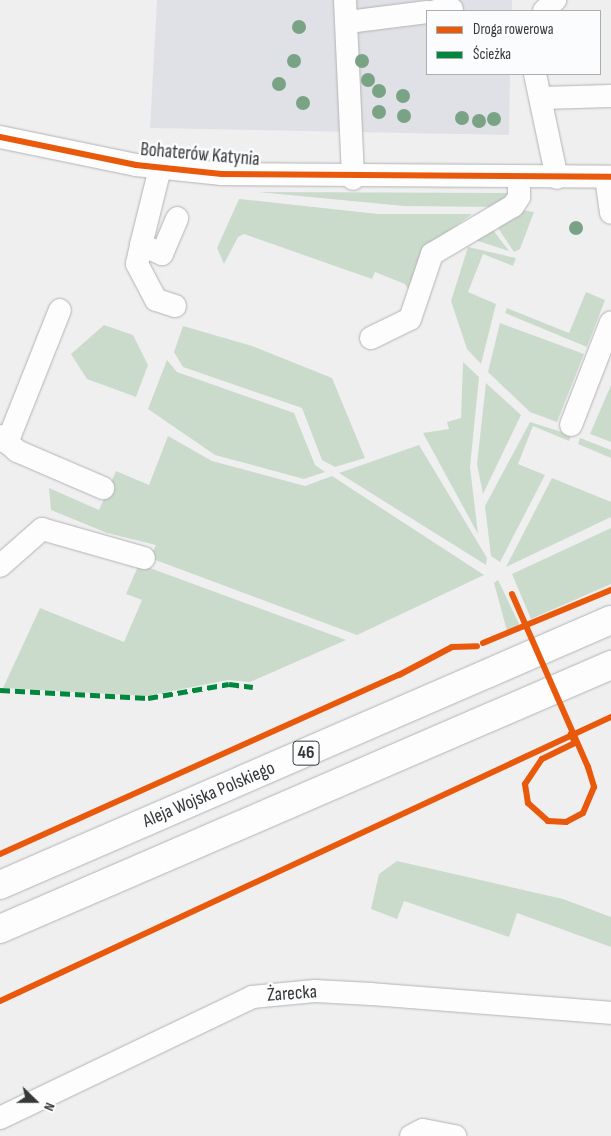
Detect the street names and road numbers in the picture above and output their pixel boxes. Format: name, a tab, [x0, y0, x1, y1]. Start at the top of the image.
street label: Bohaterów Katynia	[139, 138, 261, 172]
road number: 46	[292, 738, 320, 768]
street label: Aleja Wojska Polskiego	[140, 757, 278, 833]
street label: Żarecka	[266, 981, 318, 1007]

